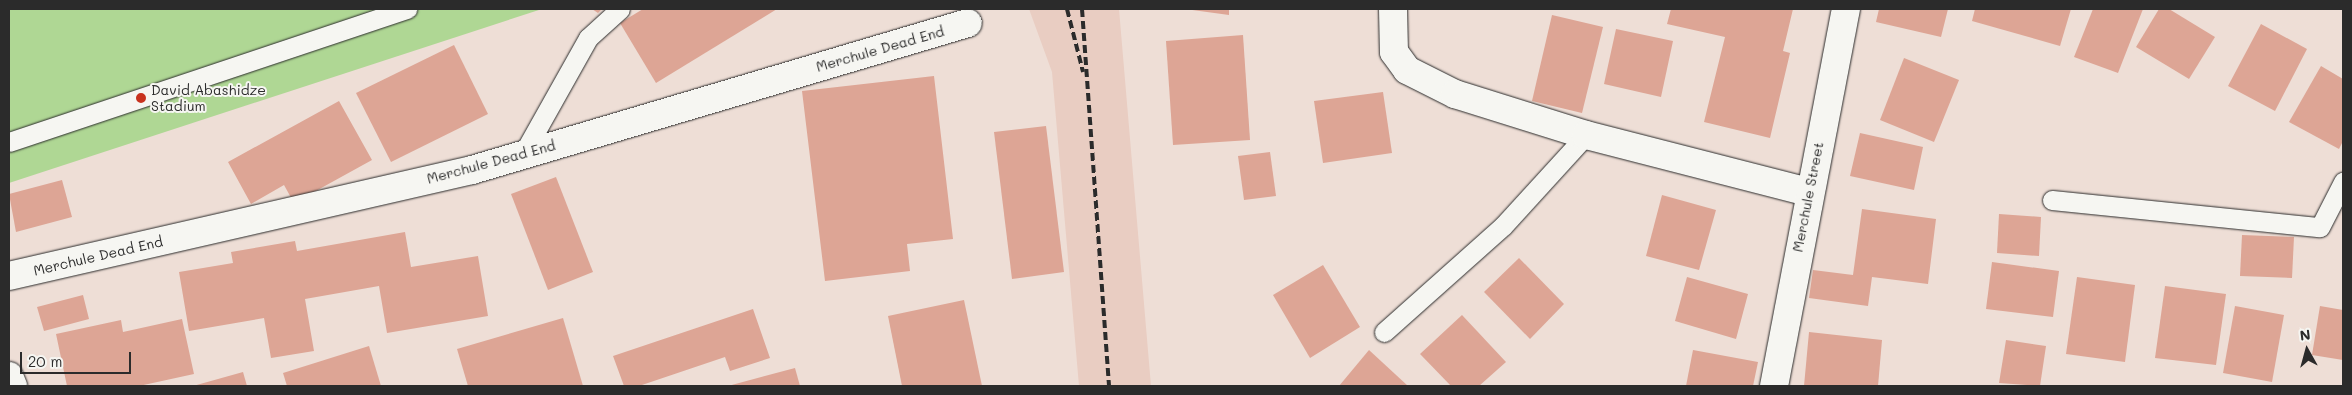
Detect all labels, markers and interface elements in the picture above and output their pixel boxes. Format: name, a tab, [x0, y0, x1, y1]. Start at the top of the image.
street label: Merchule Dead End	[814, 23, 946, 75]
place label: David Abashidze Stadium	[151, 82, 266, 114]
marker: David Abashidze Stadium	[135, 92, 147, 104]
street label: Merchule Dead End	[425, 137, 557, 187]
street label: Merchule Street	[1789, 140, 1827, 254]
street label: Merchule Dead End	[32, 233, 164, 279]
north arrow	[2282, 325, 2332, 375]
text: N	[2299, 325, 2312, 345]
scale bar	[22, 342, 134, 374]
text: 20 m	[28, 351, 62, 371]

